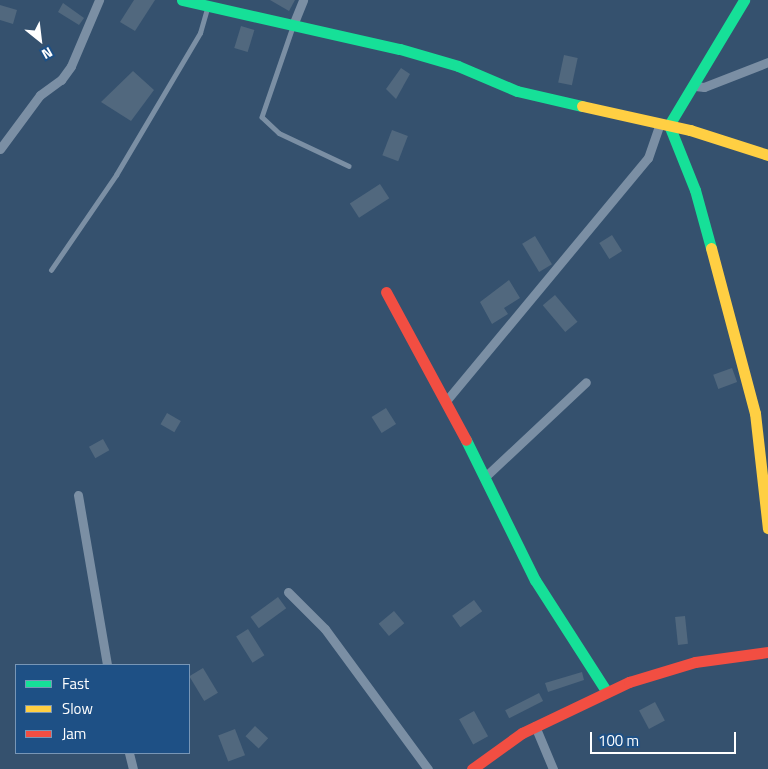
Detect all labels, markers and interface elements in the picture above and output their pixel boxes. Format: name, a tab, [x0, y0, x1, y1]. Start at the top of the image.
north arrow	[15, 15, 65, 65]
text: N	[38, 42, 57, 65]
legend	[15, 664, 190, 754]
text: Fast	[62, 672, 89, 695]
text: Slow	[62, 697, 93, 720]
text: Jam	[62, 722, 86, 745]
scale bar	[593, 722, 739, 754]
text: 100 m	[598, 729, 639, 752]

